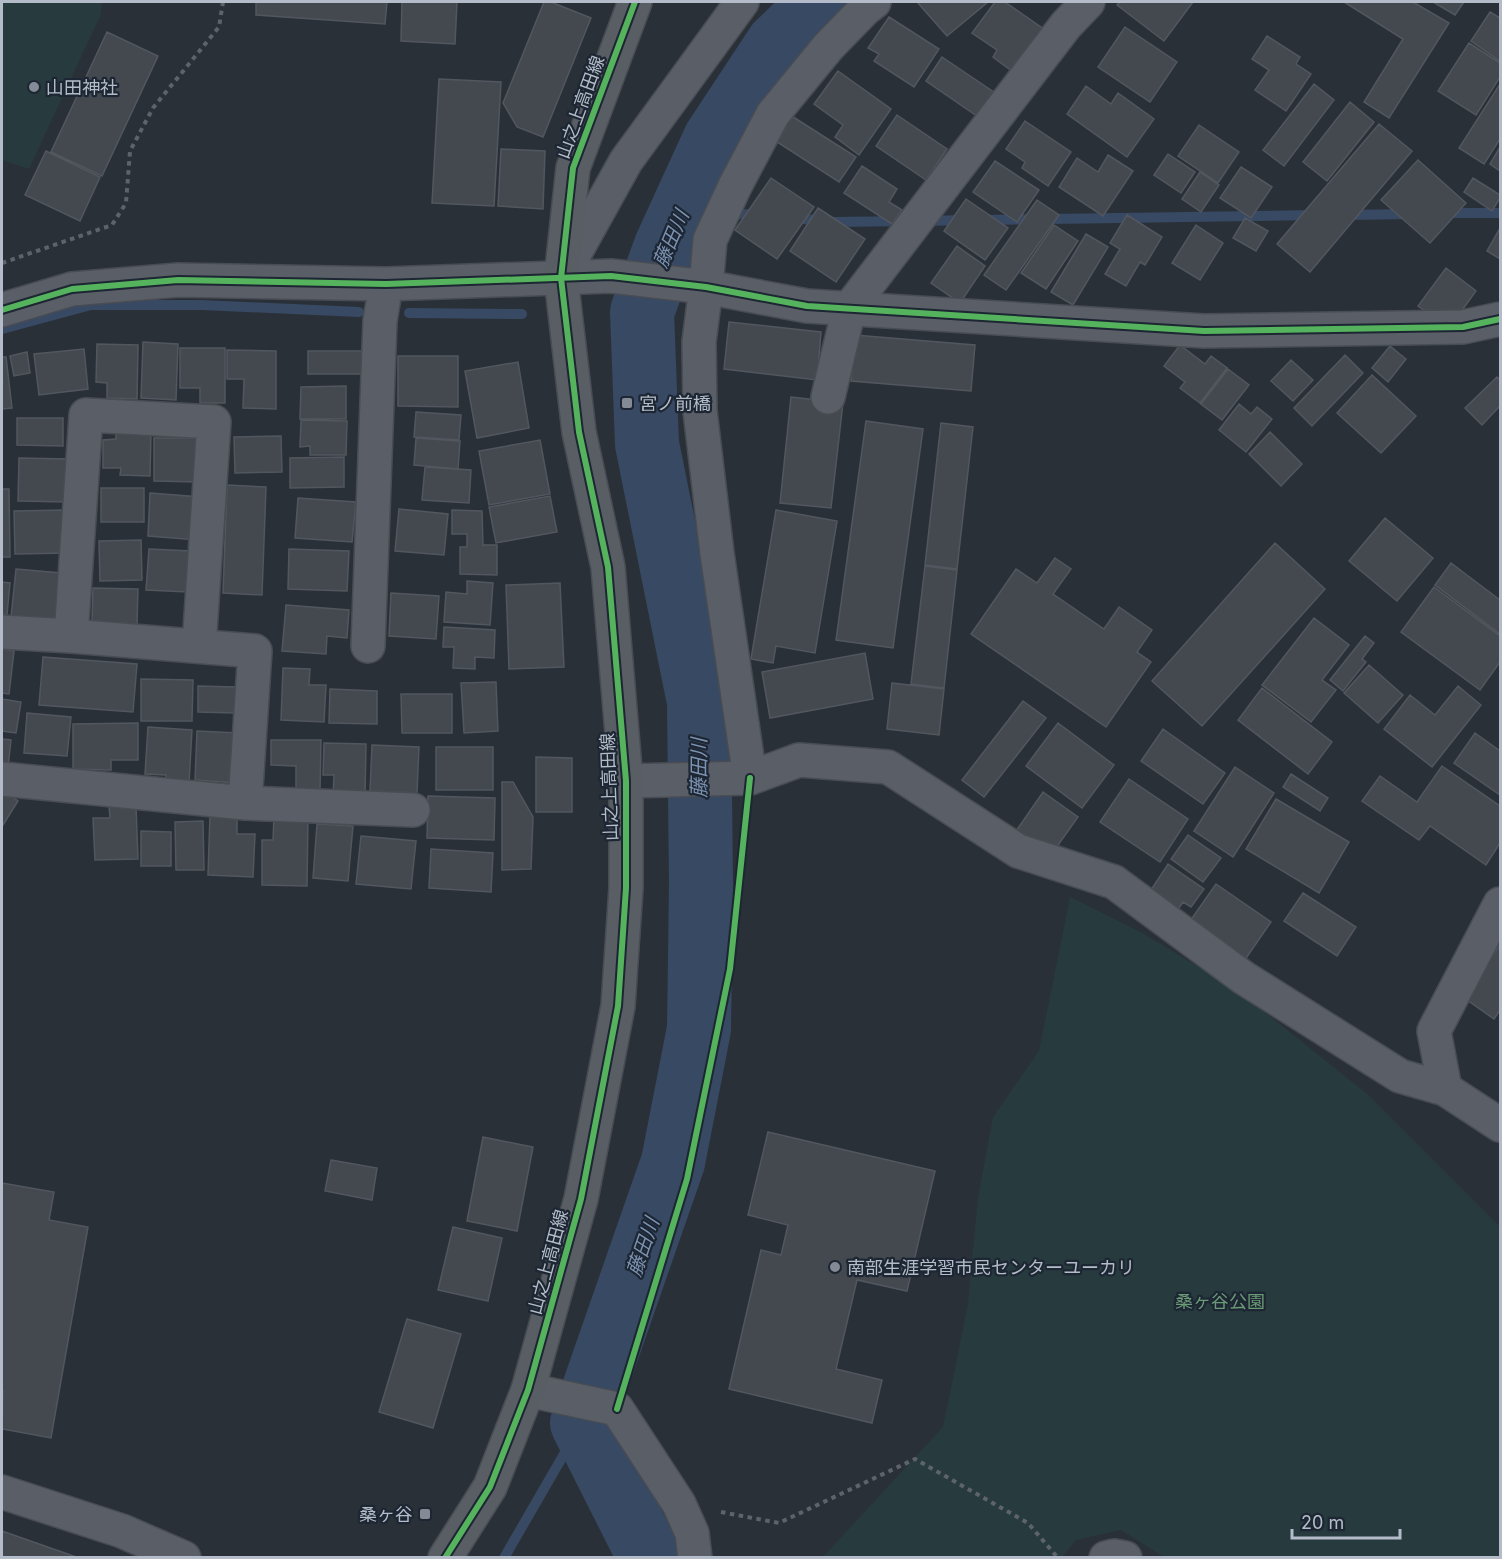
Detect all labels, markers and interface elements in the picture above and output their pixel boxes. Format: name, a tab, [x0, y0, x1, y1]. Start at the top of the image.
street label: 山之上高田線	[552, 53, 608, 161]
place label: 山田神社	[46, 77, 118, 98]
marker: 山田神社	[27, 80, 41, 94]
water label: 藤田川	[648, 205, 695, 271]
place label: 宮ノ前橋	[639, 393, 711, 414]
marker: 宮ノ前橋	[620, 396, 634, 410]
street label: 山之上高田線	[597, 733, 621, 841]
water label: 藤田川	[687, 736, 711, 798]
street label: 山之上高田線	[524, 1207, 572, 1317]
water label: 藤田川	[622, 1213, 665, 1279]
place label: 南部生涯学習市民センターユーカリ	[847, 1257, 1135, 1278]
marker: 南部生涯学習市民センターユーカリ	[828, 1260, 842, 1274]
park label: 桑ヶ谷公園	[1175, 1291, 1265, 1312]
scale bar	[1292, 1502, 1400, 1540]
place label: 桑ヶ谷	[359, 1504, 413, 1525]
marker: 桑ヶ谷	[418, 1507, 432, 1521]
text: 20 m	[1301, 1512, 1344, 1533]

